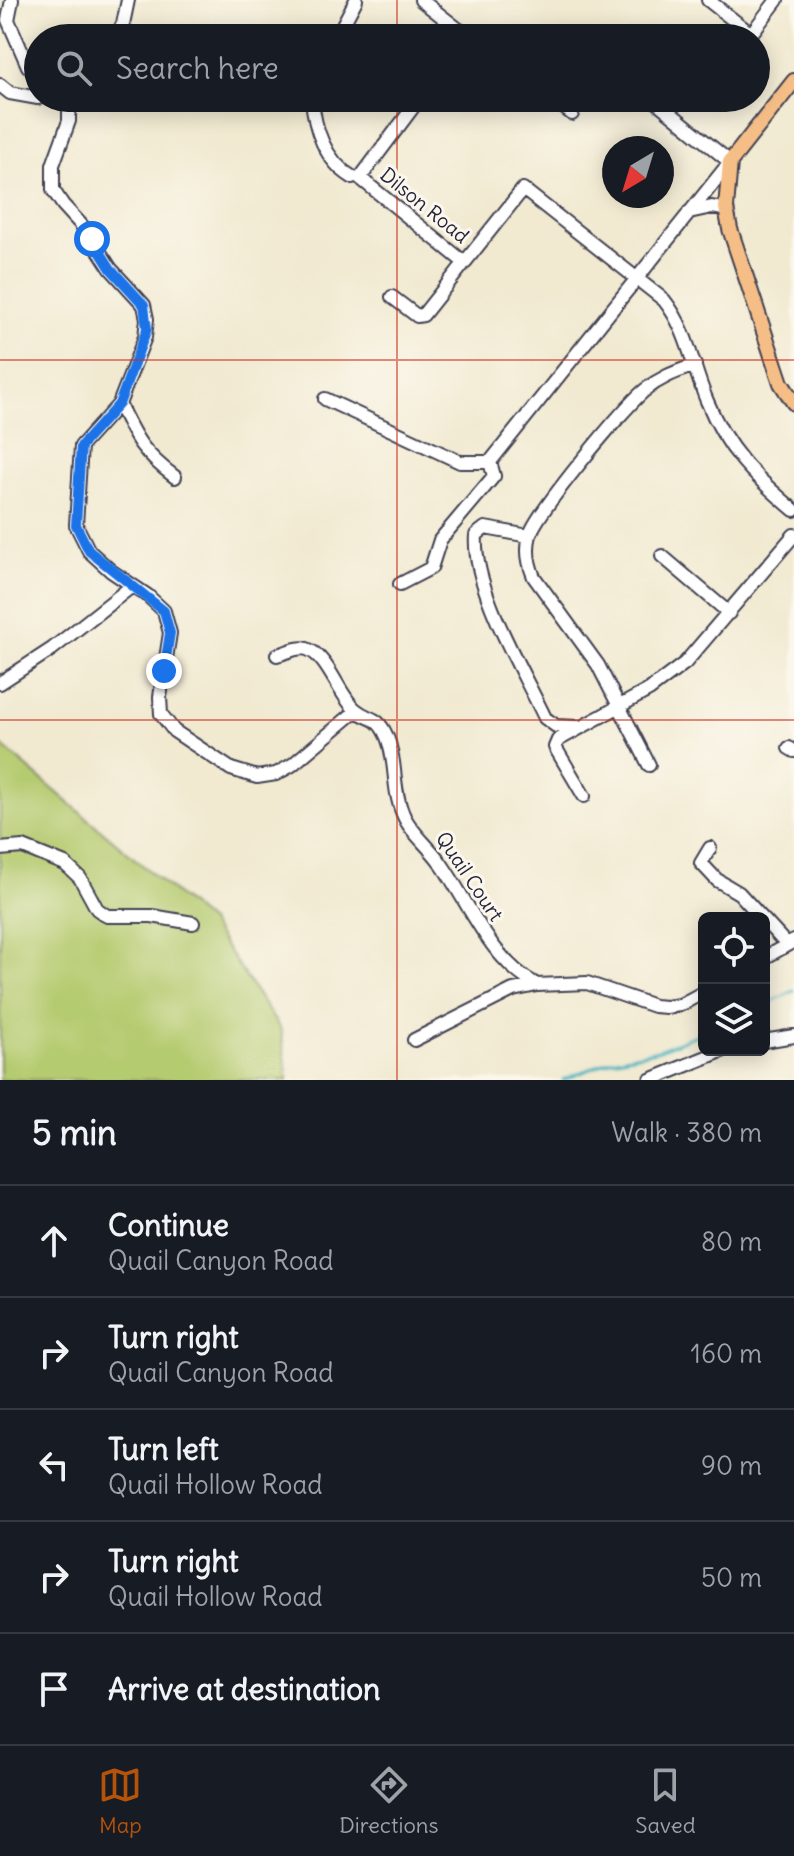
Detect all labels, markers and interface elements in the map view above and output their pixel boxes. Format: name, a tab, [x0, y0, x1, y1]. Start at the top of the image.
search box	[24, 24, 770, 112]
icon: search	[52, 46, 96, 90]
text: Search here	[116, 49, 279, 87]
north arrow	[602, 136, 674, 208]
street label: Dilson Road	[376, 162, 475, 248]
route start	[74, 221, 110, 257]
route end	[146, 653, 182, 689]
street label: Quail Court	[431, 826, 509, 926]
map controls	[698, 912, 770, 1056]
button: locate	[698, 912, 770, 984]
button: layers	[698, 984, 770, 1056]
text: 5 min	[32, 1111, 117, 1154]
text: Walk · 380 m	[611, 1116, 762, 1149]
text: Continue	[108, 1206, 229, 1244]
icon: ahead	[32, 1219, 76, 1263]
text: 80 m	[701, 1225, 762, 1258]
text: Quail Canyon Road	[108, 1244, 334, 1277]
text: Turn right	[108, 1318, 239, 1356]
icon: right	[32, 1331, 76, 1375]
text: 160 m	[691, 1337, 762, 1370]
text: Quail Canyon Road	[108, 1356, 334, 1389]
text: Turn left	[108, 1430, 219, 1468]
icon: left	[32, 1443, 76, 1487]
text: 90 m	[701, 1449, 762, 1482]
text: Quail Hollow Road	[108, 1468, 323, 1501]
text: Turn right	[108, 1542, 239, 1580]
icon: right	[32, 1555, 76, 1599]
text: 50 m	[701, 1561, 762, 1594]
text: Quail Hollow Road	[108, 1580, 323, 1613]
icon: arrive	[32, 1667, 76, 1711]
text: Arrive at destination	[108, 1670, 380, 1708]
tab: Map	[98, 1763, 142, 1839]
tab: Directions	[339, 1763, 439, 1839]
tab: Saved	[635, 1763, 696, 1839]

